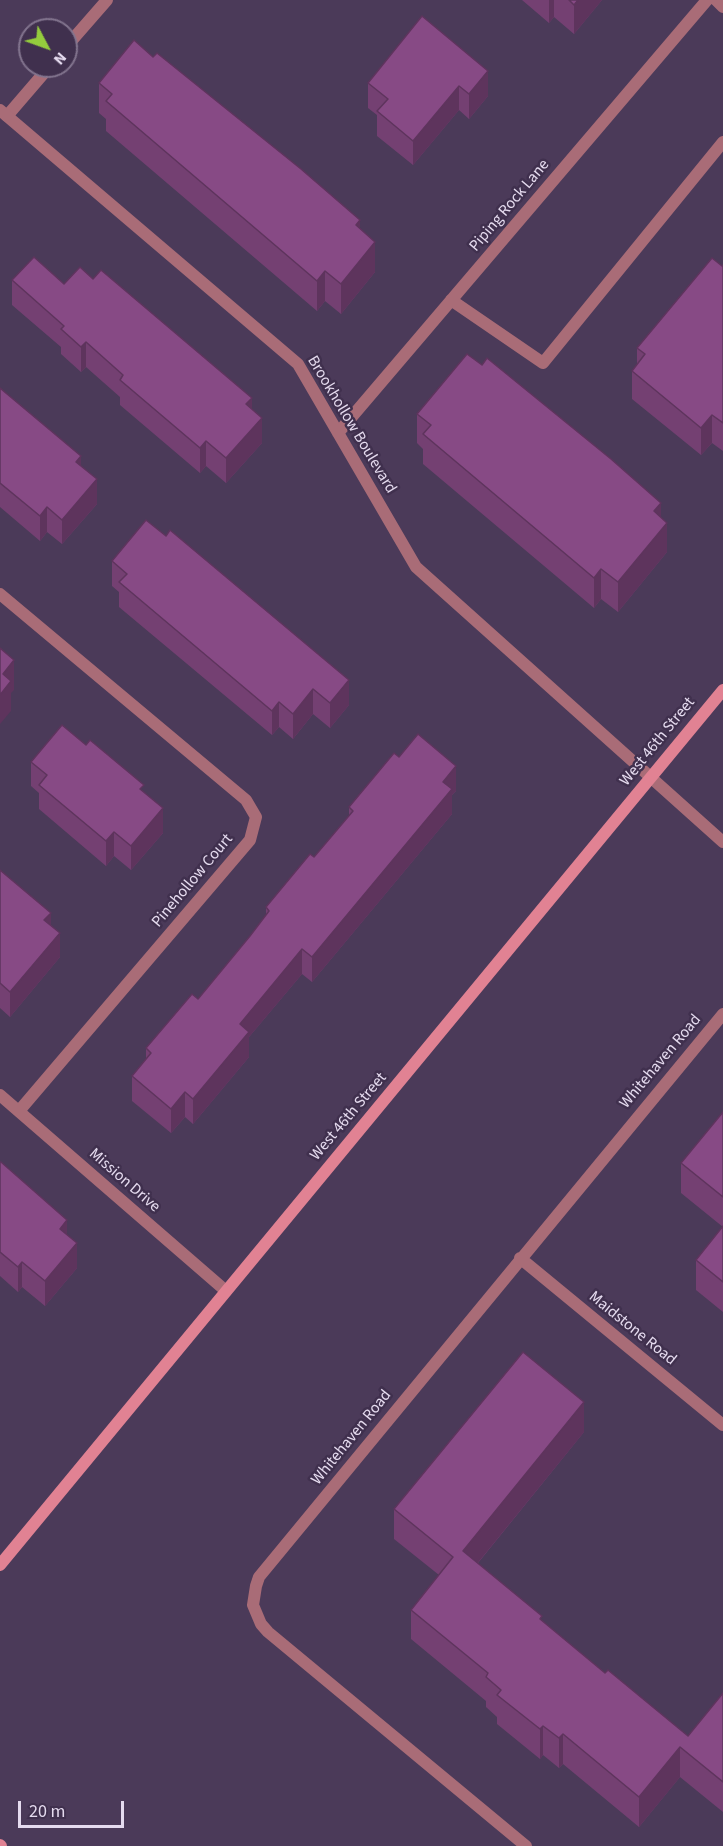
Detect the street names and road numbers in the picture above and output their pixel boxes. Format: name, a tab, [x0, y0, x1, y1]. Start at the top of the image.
street label: Piping Rock Lane	[466, 156, 554, 256]
street label: Brookhollow Boulevard	[302, 353, 400, 497]
street label: West 46th Street	[616, 694, 700, 790]
street label: Pinehollow Court	[148, 830, 238, 932]
street label: Whitehaven Road	[616, 1011, 706, 1113]
street label: West 46th Street	[307, 1069, 391, 1165]
street label: Mission Drive	[84, 1145, 164, 1217]
street label: Maidstone Road	[584, 1288, 680, 1370]
street label: Whitehaven Road	[308, 1387, 396, 1489]

